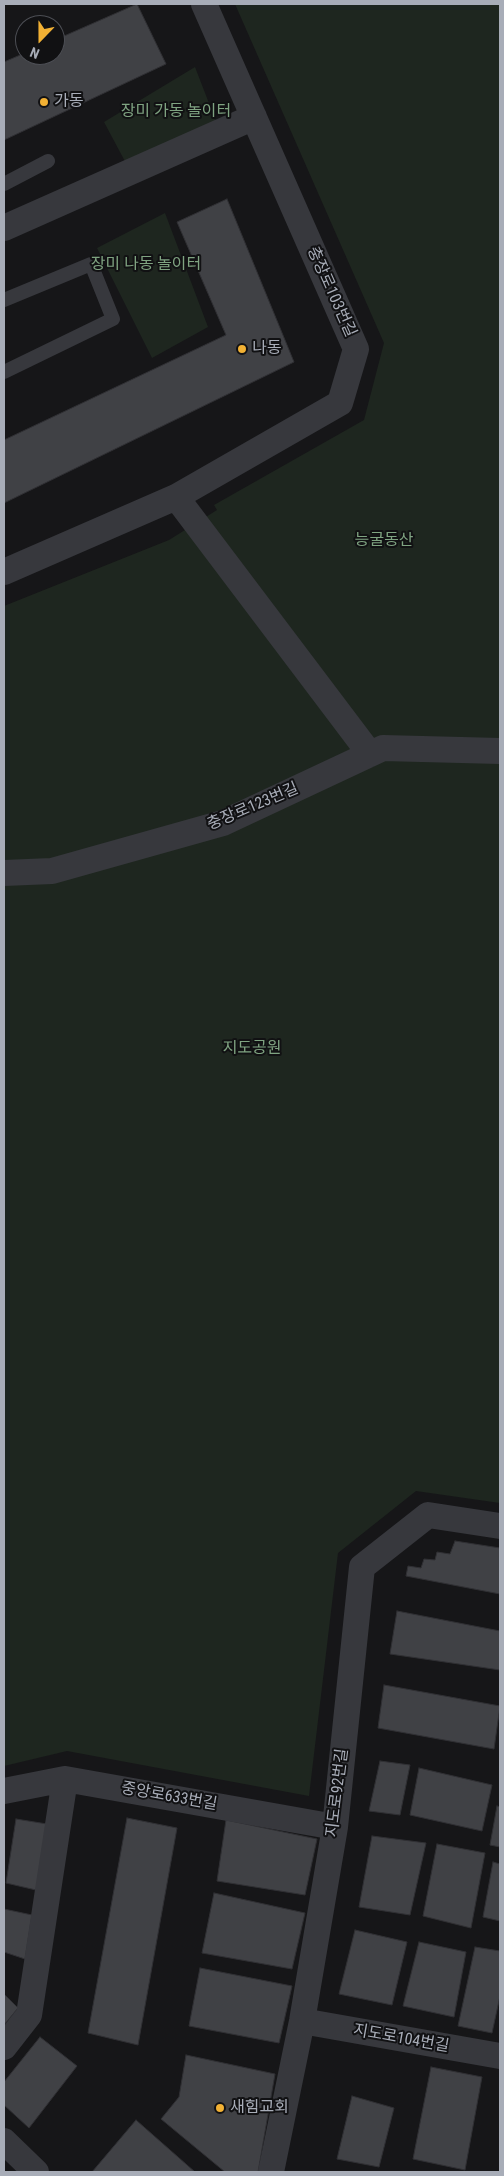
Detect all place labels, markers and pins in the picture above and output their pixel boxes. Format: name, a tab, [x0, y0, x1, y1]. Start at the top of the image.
place label: 가동	[54, 92, 83, 112]
marker: 가동	[38, 96, 50, 108]
place label: 나동	[252, 339, 281, 359]
marker: 나동	[236, 343, 248, 355]
place label: 새힘교회	[230, 2098, 289, 2118]
marker: 새힘교회	[214, 2102, 226, 2114]

